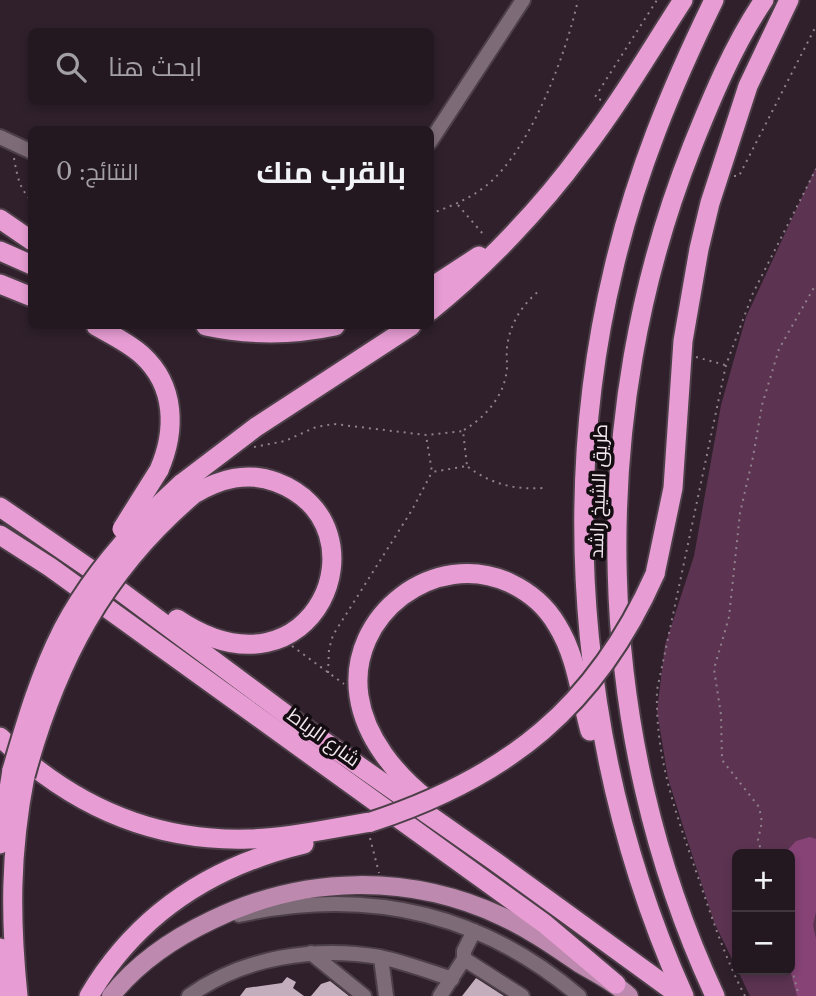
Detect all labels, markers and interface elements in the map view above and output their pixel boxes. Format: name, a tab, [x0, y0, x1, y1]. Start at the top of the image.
search box	[28, 28, 434, 105]
icon: search	[52, 48, 90, 86]
text: ابحث هنا	[108, 51, 202, 83]
text: بالقرب منك	[257, 154, 406, 191]
text: النتائج: 0	[56, 158, 139, 186]
street label: طريق الشيخ راشد	[585, 423, 614, 559]
street label: شارع الرباط	[282, 704, 364, 773]
map controls	[732, 849, 795, 975]
button: +	[732, 849, 795, 912]
button: −	[732, 912, 795, 975]

